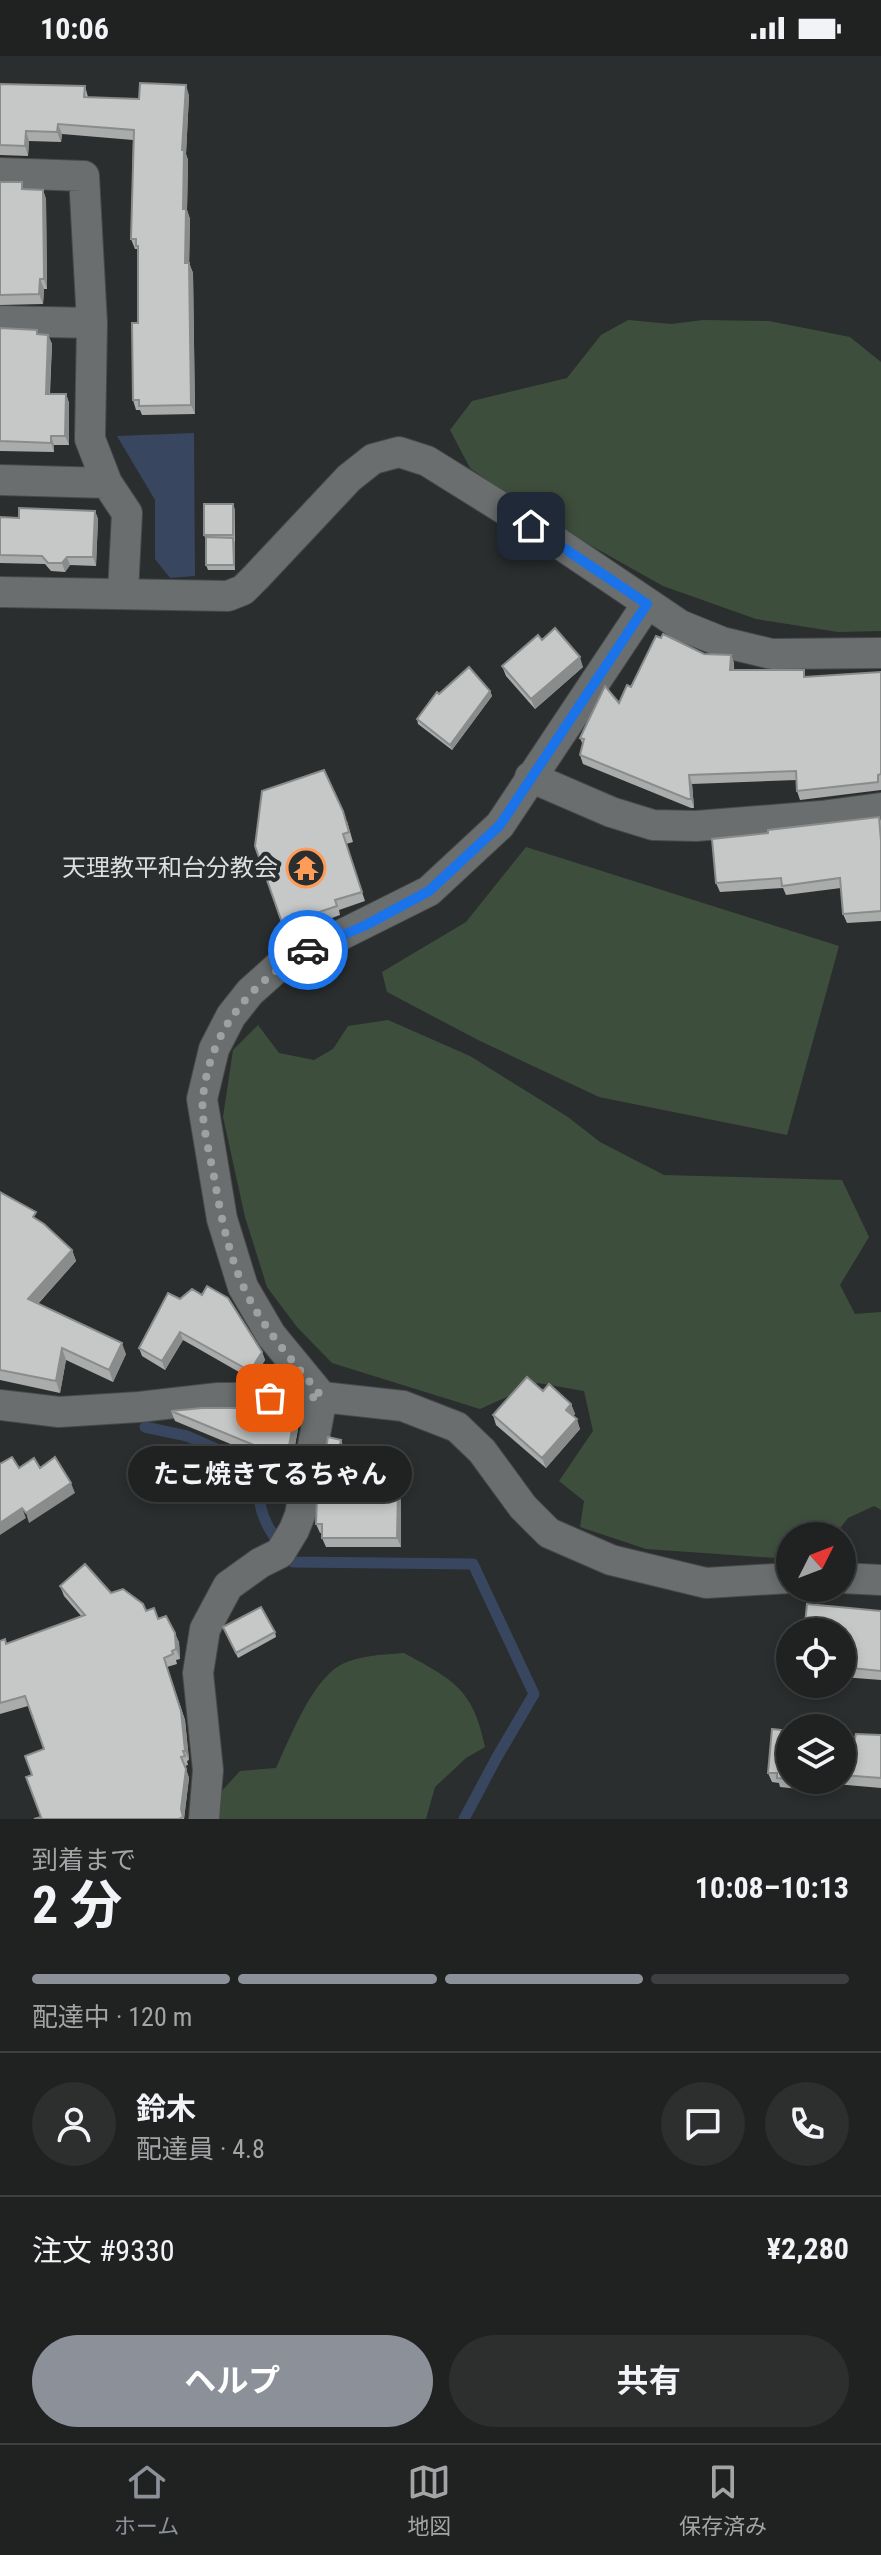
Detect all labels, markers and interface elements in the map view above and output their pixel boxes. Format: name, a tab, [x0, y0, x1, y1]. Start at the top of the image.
text: 10:06	[40, 11, 109, 46]
pin	[497, 492, 565, 560]
icon: home	[509, 504, 553, 548]
temple icon: 天理教平和台分教会	[285, 847, 327, 889]
place label: 天理教平和台分教会	[62, 854, 278, 882]
courier	[268, 910, 348, 990]
icon: car	[286, 928, 330, 972]
pin	[236, 1364, 304, 1432]
icon: bag	[248, 1376, 292, 1420]
callout: たこ焼きてるちゃん	[128, 1446, 412, 1502]
text: たこ焼きてるちゃん	[153, 1459, 387, 1489]
north arrow	[776, 1522, 856, 1602]
map controls	[776, 1522, 856, 1794]
button: locate	[776, 1618, 856, 1698]
button: layers	[776, 1714, 856, 1794]
text: 到着まで	[32, 1845, 136, 1875]
text: 10:08–10:13	[695, 1870, 849, 1905]
text: 2 分	[32, 1875, 122, 1936]
text: 配達中 · 120 m	[32, 2002, 192, 2032]
button: person	[32, 2082, 116, 2166]
button: chat	[661, 2082, 745, 2166]
button: phone	[765, 2082, 849, 2166]
text: 鈴木	[136, 2091, 196, 2126]
text: 配達員 · 4.8	[136, 2134, 265, 2164]
text: ¥2,280	[767, 2231, 849, 2266]
text: 注文 #9330	[32, 2233, 175, 2268]
button: ヘルプ	[32, 2335, 433, 2427]
button: 共有	[449, 2335, 849, 2427]
tab: ホーム	[114, 2460, 179, 2540]
tab: 地図	[407, 2460, 451, 2540]
tab: 保存済み	[679, 2460, 767, 2540]

